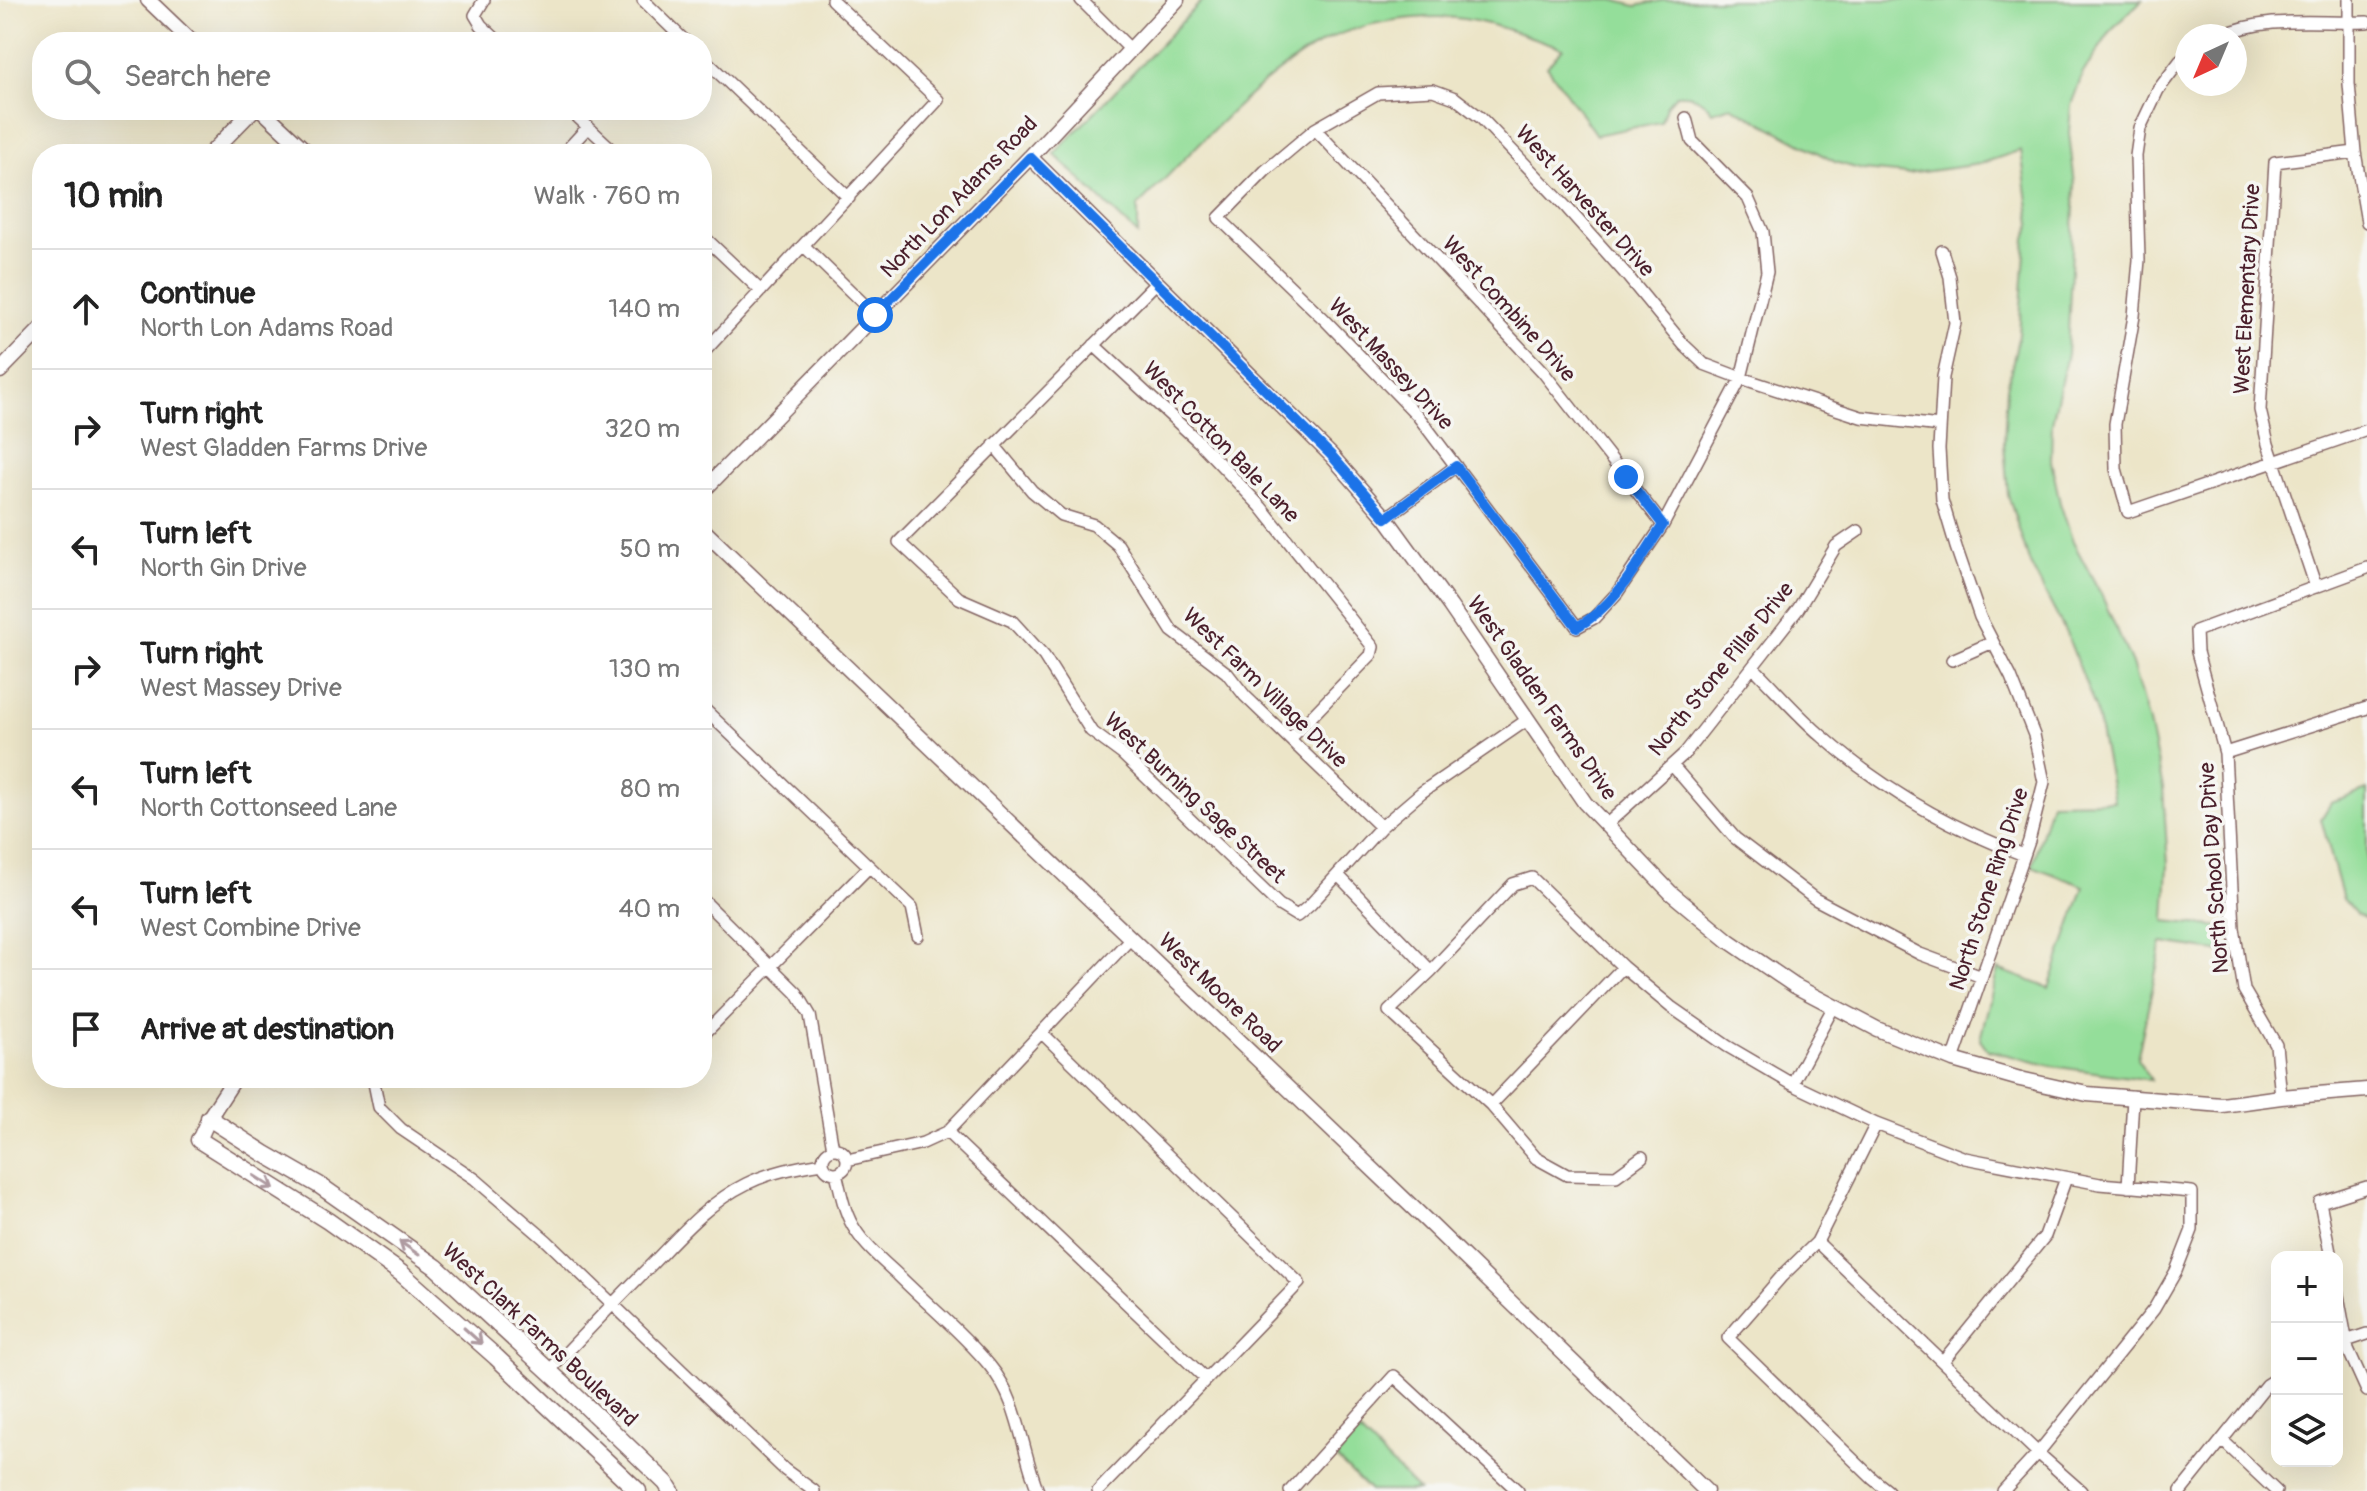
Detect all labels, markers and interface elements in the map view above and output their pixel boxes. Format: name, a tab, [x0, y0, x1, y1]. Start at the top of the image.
north arrow	[2175, 24, 2247, 96]
search box	[32, 32, 712, 120]
icon: search	[60, 54, 104, 98]
text: Search here	[124, 58, 271, 95]
street label: North Lon Adams Road	[874, 110, 1044, 284]
street label: West Harvester Drive	[1509, 119, 1661, 283]
text: 10 min	[64, 175, 163, 218]
text: Walk · 760 m	[534, 180, 680, 212]
street label: West Elementary Drive	[2228, 183, 2267, 395]
street label: West Combine Drive	[1436, 230, 1582, 388]
text: Continue	[140, 275, 255, 312]
icon: ahead	[64, 287, 108, 331]
street label: West Massey Drive	[1323, 292, 1460, 436]
text: 140 m	[608, 293, 680, 325]
route start	[857, 297, 893, 333]
text: North Lon Adams Road	[140, 312, 393, 344]
street label: West Cotton Bale Lane	[1137, 355, 1305, 529]
text: Turn right	[140, 395, 263, 432]
icon: right	[64, 407, 108, 451]
text: 320 m	[604, 413, 680, 445]
text: West Gladden Farms Drive	[140, 432, 427, 464]
route end	[1608, 459, 1644, 495]
text: Turn left	[140, 515, 251, 552]
icon: left	[64, 527, 108, 571]
text: 50 m	[619, 533, 680, 565]
text: North Gin Drive	[140, 552, 307, 584]
street label: North Stone Pillar Drive	[1642, 576, 1800, 762]
street label: West Gladden Farms Drive	[1461, 590, 1623, 806]
street label: West Farm Village Drive	[1177, 602, 1354, 774]
text: Turn right	[140, 635, 263, 672]
icon: right	[64, 647, 108, 691]
text: 130 m	[609, 653, 680, 685]
text: West Massey Drive	[140, 672, 342, 704]
street label: West Burning Sage Street	[1098, 706, 1292, 890]
text: Turn left	[140, 755, 251, 792]
street label: North School Day Drive	[2193, 761, 2235, 975]
icon: left	[64, 767, 108, 811]
text: 80 m	[620, 773, 680, 805]
street label: North Stone Ring Drive	[1943, 784, 2035, 994]
text: North Cottonseed Lane	[140, 792, 397, 824]
text: Turn left	[140, 875, 251, 912]
icon: left	[64, 887, 108, 931]
text: 40 m	[618, 893, 680, 925]
text: West Combine Drive	[140, 912, 361, 944]
street label: West Moore Road	[1152, 927, 1288, 1059]
icon: arrive	[64, 1007, 108, 1051]
text: Arrive at destination	[140, 1011, 394, 1048]
one-way arrow	[252, 1174, 275, 1190]
street label: West Clark Farms Boulevard	[436, 1237, 644, 1433]
one-way arrow	[398, 1240, 420, 1256]
map controls	[2271, 1251, 2343, 1467]
button: +	[2271, 1251, 2343, 1323]
button: −	[2271, 1323, 2343, 1395]
one-way arrow	[462, 1327, 482, 1345]
button: layers	[2271, 1395, 2343, 1467]

